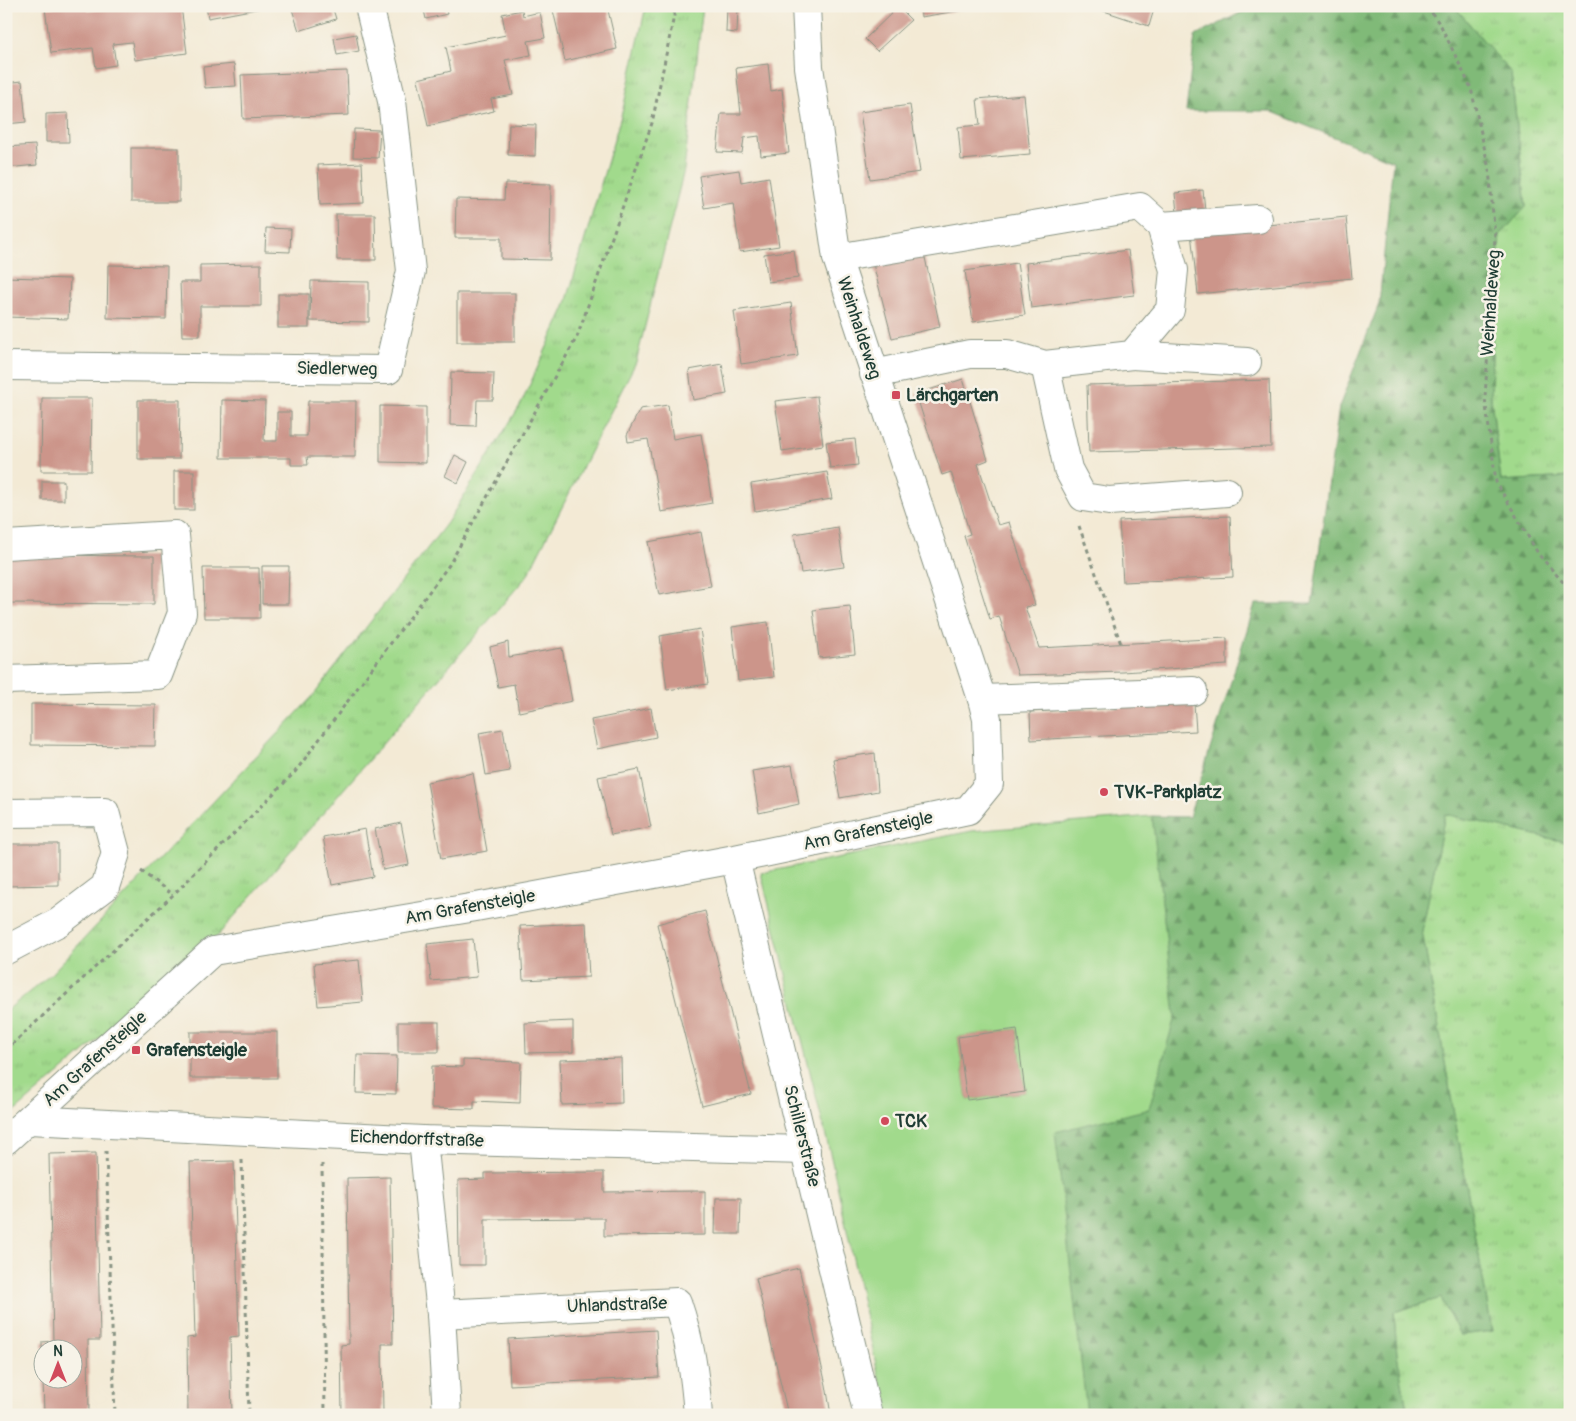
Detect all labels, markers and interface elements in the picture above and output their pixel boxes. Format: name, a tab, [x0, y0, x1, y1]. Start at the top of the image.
street label: Weinhaldeweg	[1476, 249, 1506, 357]
street label: Weinhaldeweg	[832, 274, 886, 382]
street label: Siedlerweg	[296, 357, 378, 381]
place label: Lärchgarten	[906, 384, 999, 407]
marker: Lärchgarten	[890, 389, 902, 401]
place label: TVK-Parkplatz	[1113, 781, 1222, 804]
marker: TVK-Parkplatz	[1098, 786, 1110, 798]
street label: Am Grafensteigle	[801, 806, 935, 856]
street label: Am Grafensteigle	[403, 884, 537, 930]
street label: Am Grafensteigle	[38, 1006, 152, 1112]
place label: Grafensteigle	[146, 1039, 248, 1062]
marker: Grafensteigle	[130, 1044, 142, 1056]
street label: Schillerstraße	[778, 1083, 826, 1189]
place label: TCK	[894, 1110, 927, 1133]
marker: TCK	[879, 1115, 891, 1127]
street label: Eichendorffstraße	[350, 1125, 484, 1153]
street label: Uhlandstraße	[566, 1292, 668, 1318]
north arrow	[32, 1338, 82, 1388]
text: N	[53, 1343, 63, 1360]

